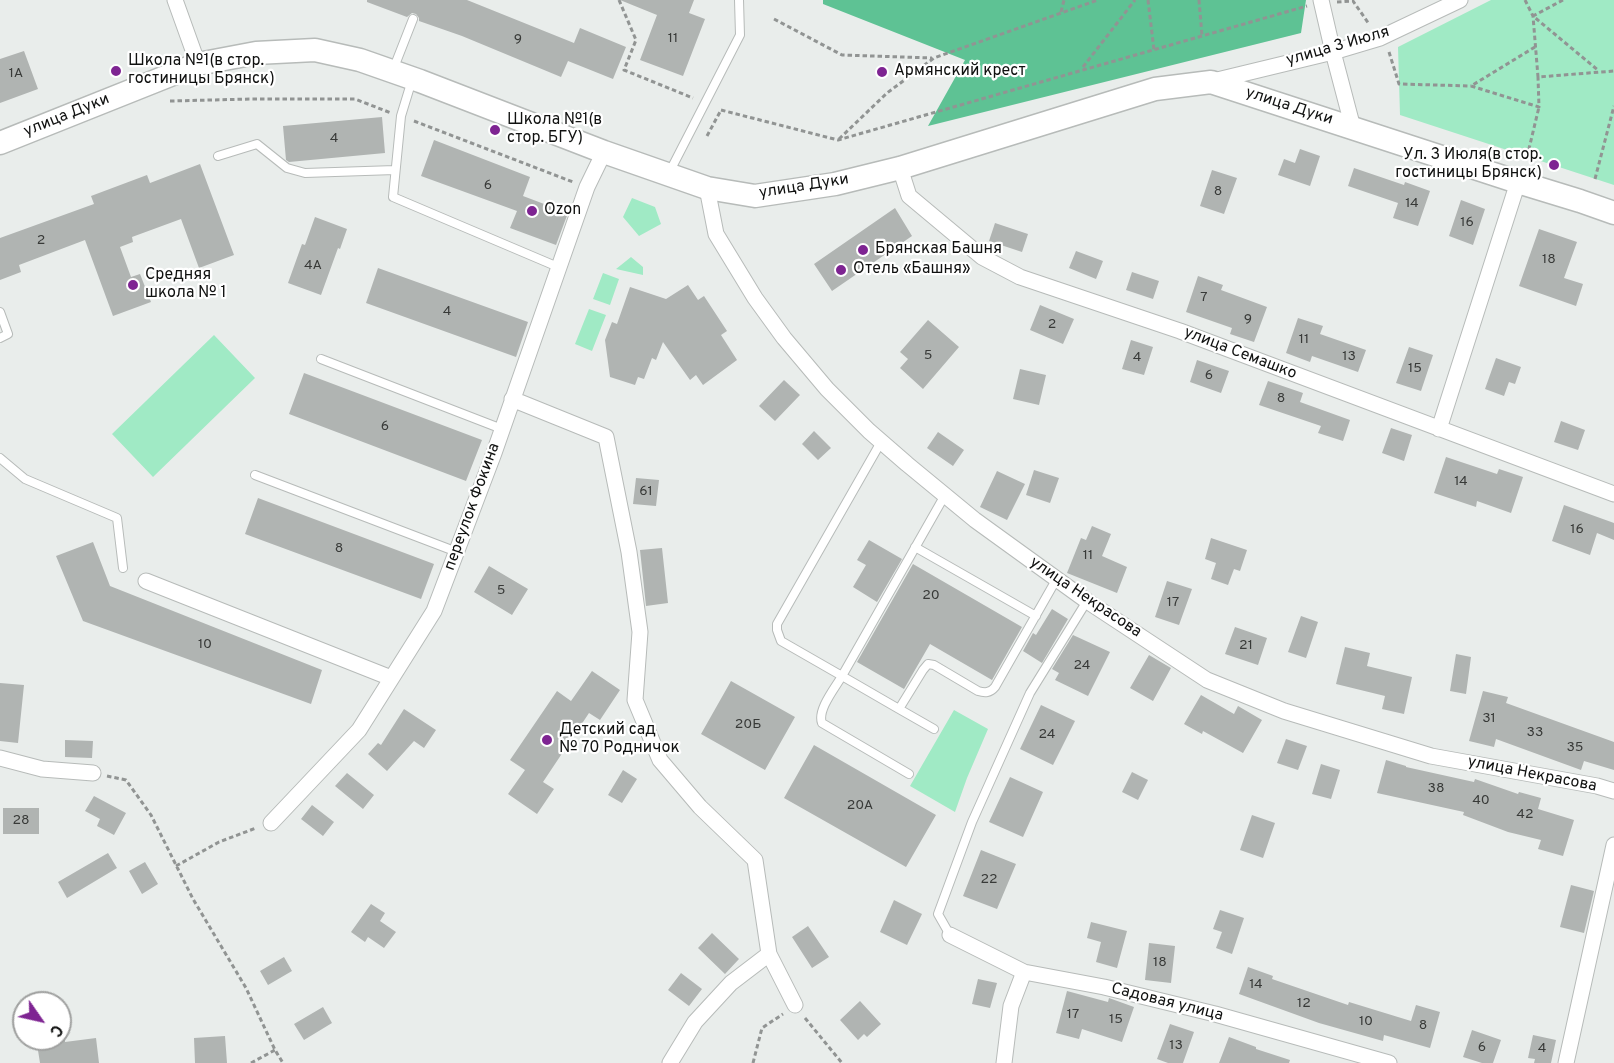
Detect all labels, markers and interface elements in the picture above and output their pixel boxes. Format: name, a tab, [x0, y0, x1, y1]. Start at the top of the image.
street label: улица 3 Июля	[1284, 23, 1392, 71]
house number: 11	[668, 31, 678, 47]
house number: 9	[514, 32, 522, 48]
place label: Школа №1(в стор. гостиницы Брянск)	[128, 52, 275, 90]
place label: Армянский крест	[894, 62, 1026, 82]
marker: Школа №1(в стор. гостиницы Брянск)	[109, 64, 123, 78]
marker: Армянский крест	[875, 65, 889, 79]
house number: 1А	[9, 66, 23, 82]
street label: улица Дуки	[1243, 84, 1335, 130]
street label: улица Дуки	[21, 90, 113, 142]
place label: Школа №1(в стор. БГУ)	[507, 111, 602, 149]
marker: Школа №1(в стор. БГУ)	[488, 123, 502, 137]
house number: 4	[330, 131, 338, 147]
place label: Ул. 3 Июля(в стор. гостиницы Брянск)	[1395, 146, 1542, 184]
marker: Ул. 3 Июля(в стор. гостиницы Брянск)	[1547, 158, 1561, 172]
street label: улица Дуки	[758, 170, 850, 204]
house number: 6	[484, 178, 492, 194]
house number: 8	[1214, 184, 1222, 200]
house number: 14	[1405, 196, 1419, 212]
place label: Ozon	[544, 201, 581, 221]
marker: Ozon	[525, 204, 539, 218]
house number: 16	[1460, 215, 1474, 231]
house number: 2	[37, 233, 45, 249]
place label: Брянская Башня	[875, 240, 1002, 260]
marker: Брянская Башня	[856, 243, 870, 257]
house number: 18	[1542, 252, 1556, 268]
house number: 4А	[304, 258, 322, 274]
place label: Отель «Башня»	[853, 260, 970, 280]
marker: Отель «Башня»	[834, 263, 848, 277]
place label: Средняя школа № 1	[145, 266, 226, 304]
marker: Средняя школа № 1	[126, 278, 140, 292]
house number: 7	[1200, 290, 1208, 306]
house number: 4	[443, 304, 451, 320]
house number: 9	[1244, 312, 1252, 328]
house number: 2	[1048, 317, 1056, 333]
street label: улица Семашко	[1181, 324, 1299, 384]
house number: 11	[1299, 332, 1309, 348]
house number: 5	[924, 348, 932, 364]
house number: 13	[1342, 349, 1356, 365]
house number: 4	[1133, 350, 1141, 366]
house number: 15	[1408, 361, 1422, 377]
house number: 6	[1205, 368, 1213, 384]
house number: 8	[1277, 391, 1285, 407]
house number: 6	[381, 419, 389, 435]
street label: переулок Фокина	[441, 441, 505, 573]
house number: 14	[1454, 474, 1468, 490]
house number: 61	[639, 484, 653, 500]
house number: 16	[1570, 522, 1584, 538]
house number: 8	[335, 541, 343, 557]
house number: 11	[1083, 548, 1093, 564]
street label: улица Некрасова	[1025, 553, 1145, 643]
house number: 5	[497, 583, 505, 599]
house number: 20	[922, 588, 940, 604]
house number: 17	[1167, 595, 1179, 611]
house number: 10	[198, 637, 212, 653]
house number: 21	[1239, 638, 1253, 654]
house number: 24	[1073, 658, 1091, 674]
house number: 31	[1482, 711, 1496, 727]
house number: 20Б	[735, 717, 761, 733]
place label: Детский сад № 70 Родничок	[559, 721, 680, 759]
house number: 33	[1527, 725, 1543, 741]
house number: 24	[1038, 727, 1056, 743]
marker: Детский сад № 70 Родничок	[540, 733, 554, 747]
house number: 35	[1566, 740, 1584, 756]
street label: улица Некрасова	[1466, 753, 1598, 797]
house number: 38	[1428, 781, 1444, 797]
house number: 40	[1472, 793, 1490, 809]
house number: 20А	[847, 798, 873, 814]
house number: 42	[1516, 807, 1534, 823]
house number: 28	[12, 813, 30, 829]
house number: 22	[980, 872, 998, 888]
house number: 18	[1153, 955, 1167, 971]
house number: 14	[1249, 977, 1263, 993]
street label: Садовая улица	[1109, 980, 1225, 1026]
north arrow	[12, 991, 72, 1051]
house number: 12	[1297, 996, 1311, 1012]
house number: 17	[1067, 1007, 1079, 1023]
house number: 15	[1109, 1012, 1123, 1028]
house number: 10	[1359, 1014, 1373, 1030]
house number: 8	[1419, 1018, 1427, 1034]
text: С	[44, 1020, 66, 1040]
house number: 13	[1169, 1038, 1183, 1054]
house number: 6	[1478, 1040, 1486, 1056]
house number: 4	[1538, 1041, 1546, 1057]

